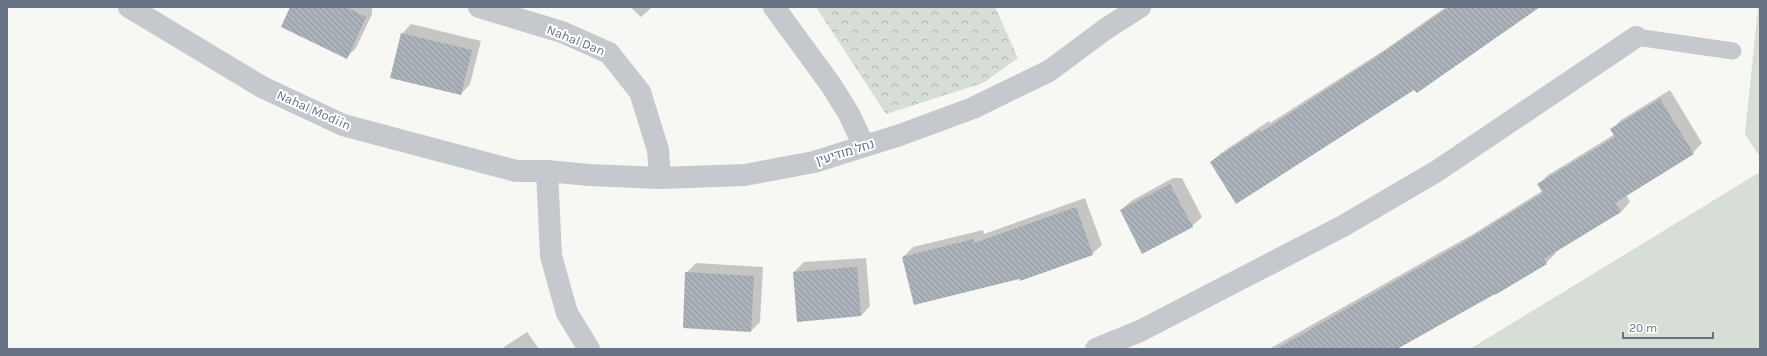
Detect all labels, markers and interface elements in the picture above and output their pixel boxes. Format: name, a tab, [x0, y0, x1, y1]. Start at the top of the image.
street label: Nahal Dan	[545, 22, 607, 58]
street label: Nahal Modiin	[275, 87, 353, 133]
street label: נחל מודיעין	[814, 136, 876, 168]
scale bar	[1623, 314, 1713, 340]
text: 20 m	[1629, 321, 1657, 335]

